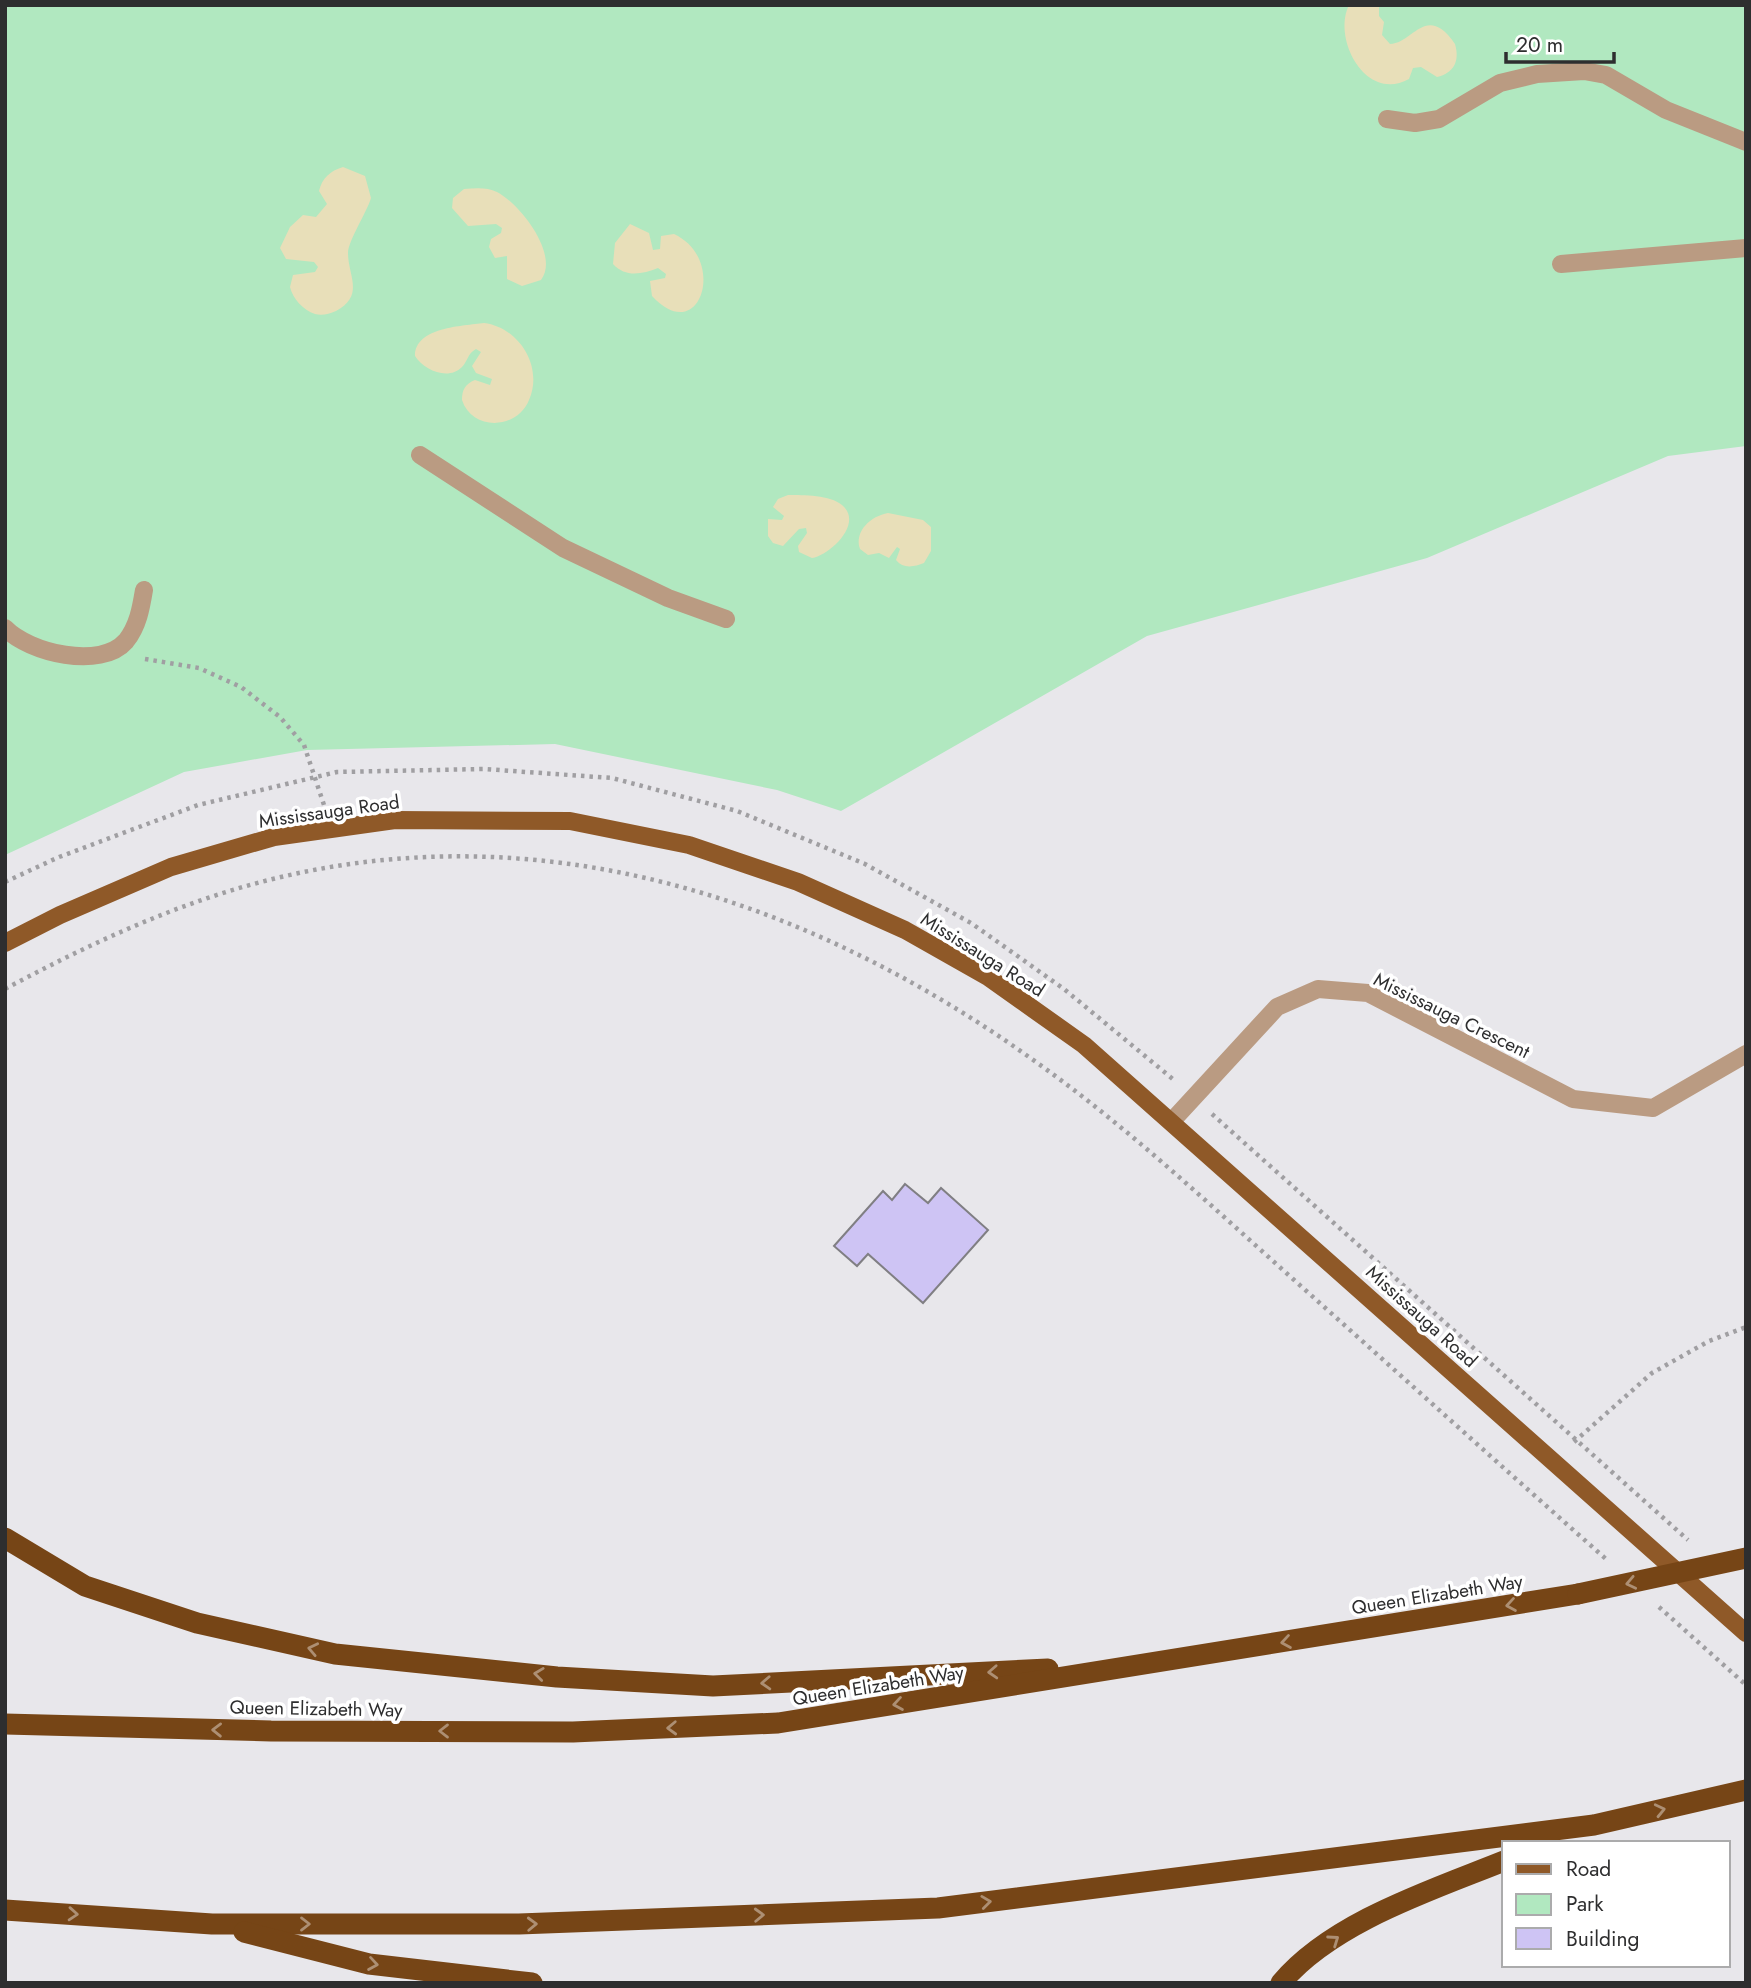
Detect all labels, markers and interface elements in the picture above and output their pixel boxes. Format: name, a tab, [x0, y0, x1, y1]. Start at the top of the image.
scale bar	[1506, 21, 1614, 65]
text: 20 m	[1516, 30, 1563, 60]
street label: Mississauga Road	[257, 788, 401, 835]
street label: Mississauga Road	[916, 905, 1050, 1003]
street label: Mississauga Crescent	[1369, 966, 1535, 1065]
street label: Mississauga Road	[1360, 1259, 1483, 1374]
street label: Queen Elizabeth Way	[1350, 1568, 1525, 1621]
one-way arrow	[1625, 1574, 1637, 1589]
one-way arrow	[1505, 1597, 1516, 1612]
one-way arrow	[1280, 1634, 1292, 1649]
one-way arrow	[307, 1642, 319, 1657]
street label: Queen Elizabeth Way	[791, 1659, 966, 1712]
one-way arrow	[987, 1664, 998, 1679]
one-way arrow	[533, 1667, 544, 1682]
one-way arrow	[760, 1675, 771, 1690]
street label: Queen Elizabeth Way	[229, 1693, 403, 1724]
one-way arrow	[892, 1697, 904, 1712]
one-way arrow	[666, 1720, 677, 1735]
one-way arrow	[211, 1722, 222, 1737]
one-way arrow	[439, 1724, 450, 1739]
one-way arrow	[1654, 1803, 1666, 1818]
legend	[1502, 1841, 1730, 1967]
text: Road	[1566, 1854, 1611, 1884]
text: Park	[1566, 1889, 1604, 1919]
one-way arrow	[981, 1894, 992, 1909]
one-way arrow	[68, 1907, 79, 1922]
one-way arrow	[754, 1907, 765, 1922]
one-way arrow	[300, 1916, 310, 1932]
one-way arrow	[527, 1916, 538, 1931]
text: Building	[1566, 1924, 1639, 1954]
one-way arrow	[1326, 1935, 1339, 1948]
one-way arrow	[367, 1956, 379, 1971]

